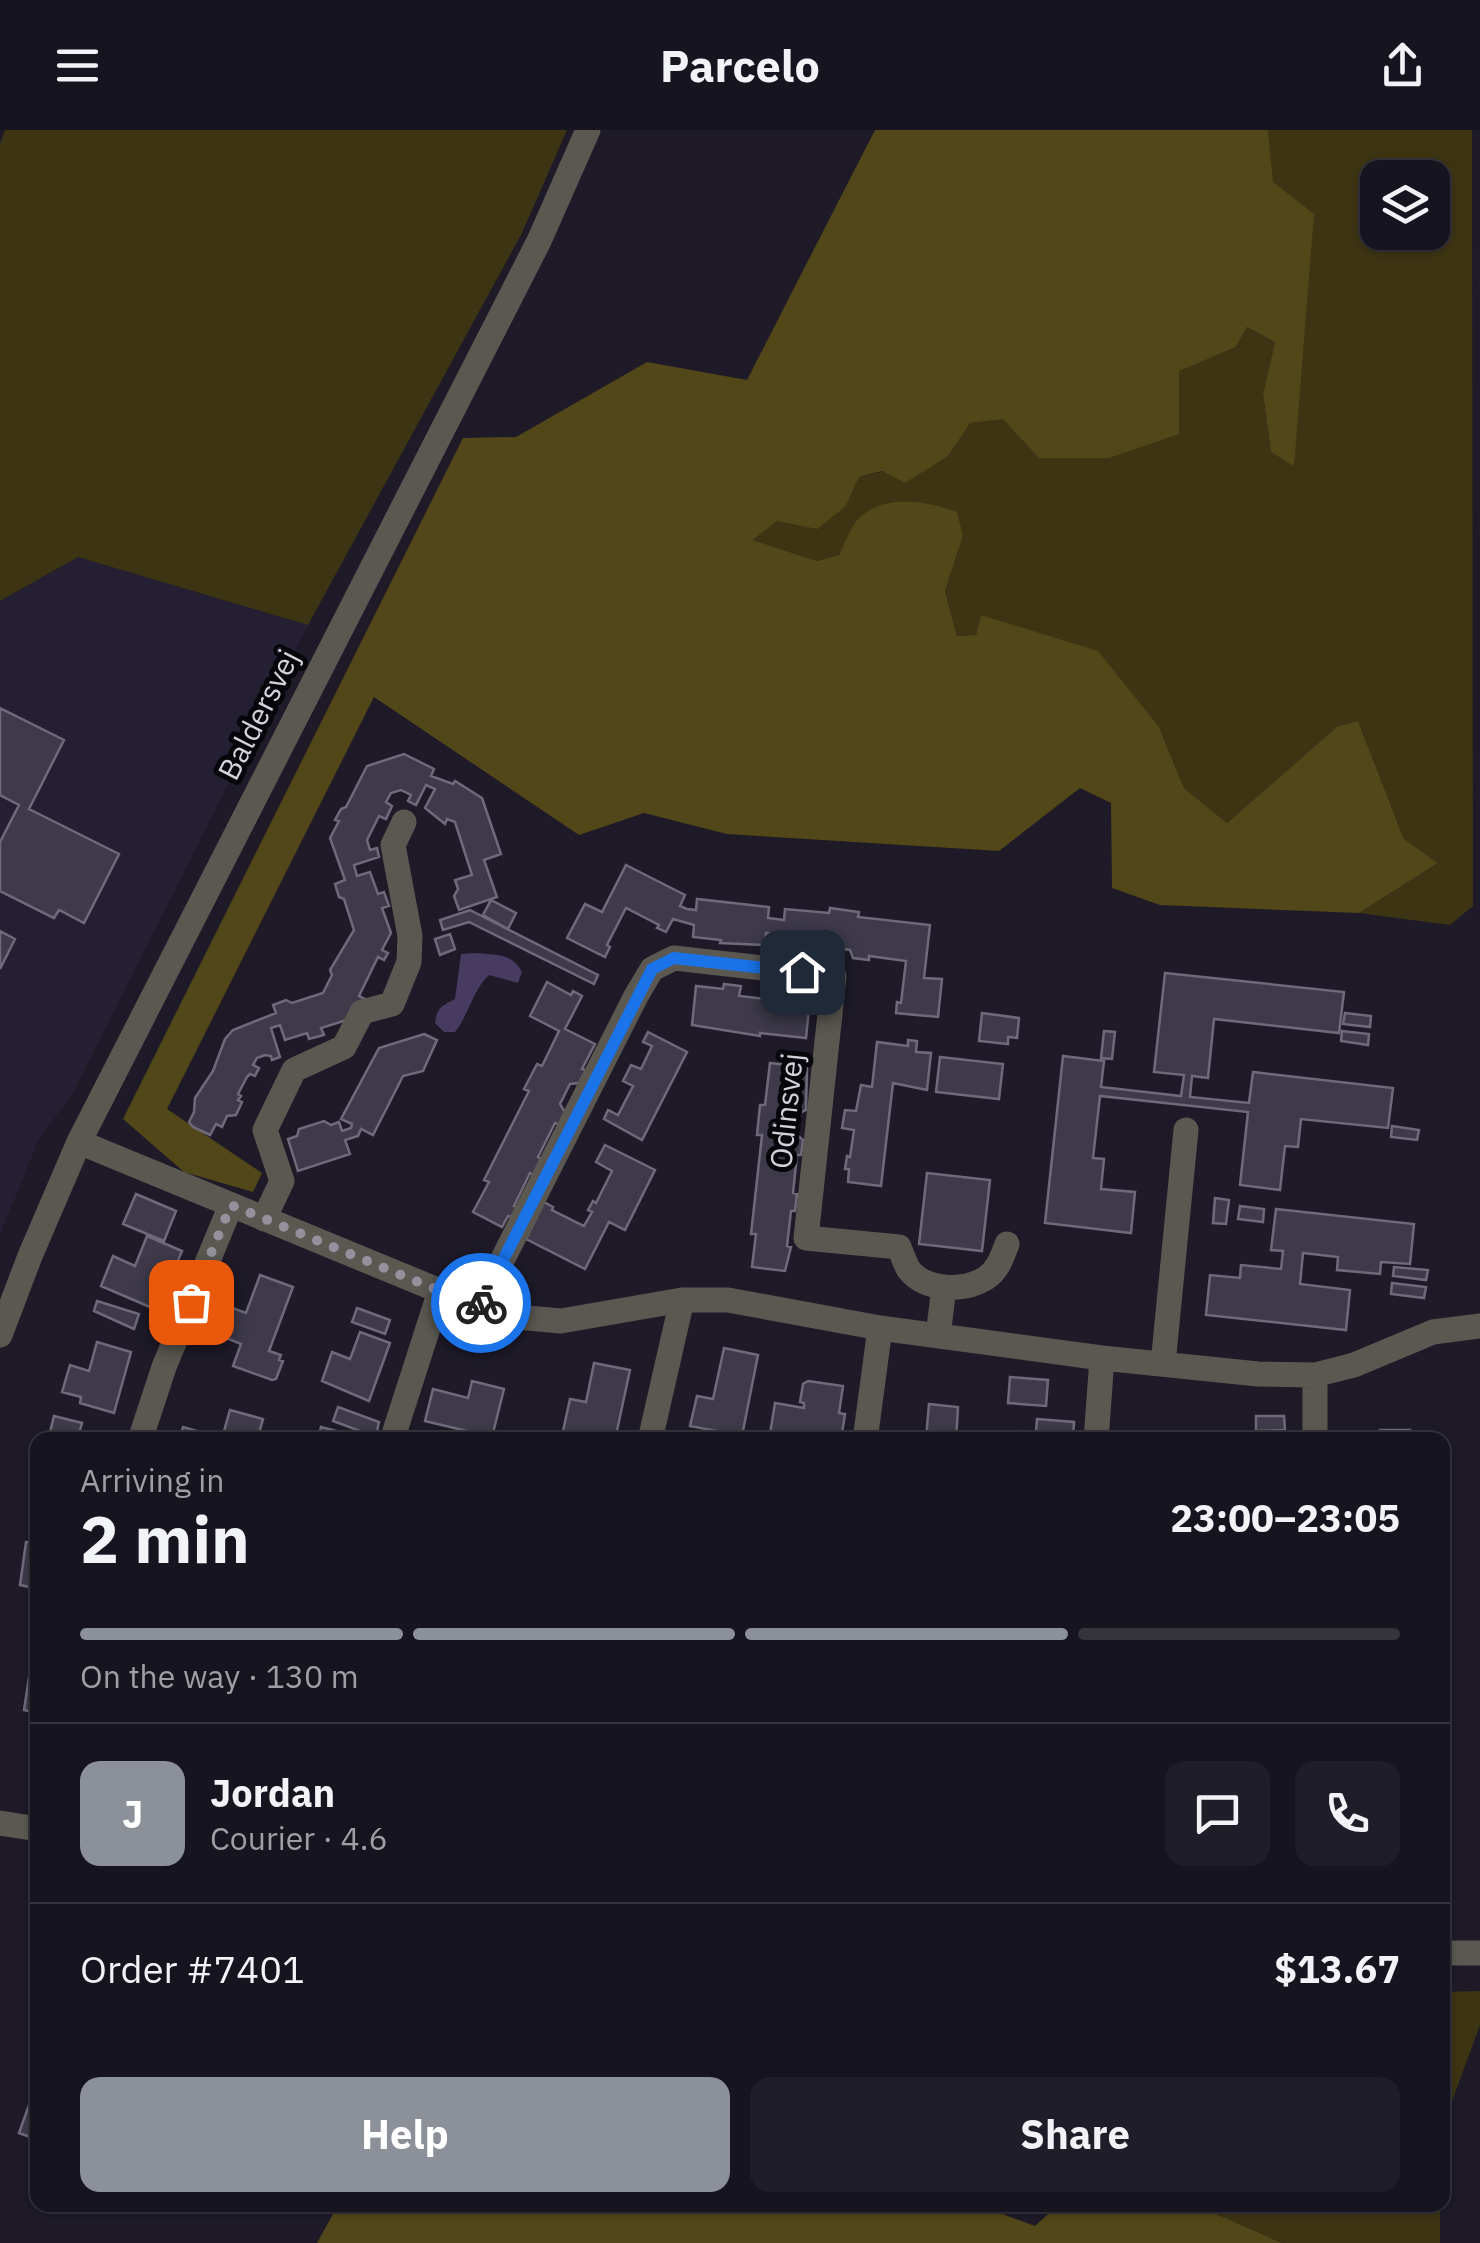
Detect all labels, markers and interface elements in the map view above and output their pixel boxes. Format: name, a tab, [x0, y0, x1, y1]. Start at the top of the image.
text: Parcelo	[660, 36, 820, 94]
icon: menu	[50, 38, 105, 93]
icon: share	[1375, 38, 1430, 93]
map controls	[1360, 160, 1450, 250]
button: layers	[1360, 160, 1450, 250]
street label: Baldersvej	[208, 642, 307, 786]
pin	[760, 930, 845, 1015]
icon: home	[775, 945, 830, 1000]
street label: Odinsvej	[760, 1051, 811, 1171]
courier	[431, 1253, 531, 1353]
pin	[149, 1260, 234, 1345]
icon: bag	[164, 1275, 219, 1330]
icon: bike	[454, 1276, 509, 1331]
text: Arriving in	[80, 1459, 225, 1501]
text: 23:00–23:05	[1170, 1493, 1400, 1542]
text: 2 min	[80, 1496, 250, 1581]
text: On the way · 130 m	[80, 1655, 359, 1697]
button: chat	[1165, 1761, 1270, 1866]
button: phone	[1295, 1761, 1400, 1866]
text: Jordan	[210, 1768, 335, 1817]
text: J	[122, 1789, 143, 1838]
text: Courier · 4.6	[210, 1817, 388, 1859]
text: Order #7401	[80, 1944, 305, 1993]
text: $13.67	[1274, 1944, 1400, 1993]
button: Help	[80, 2077, 730, 2192]
button: Share	[750, 2077, 1400, 2192]

